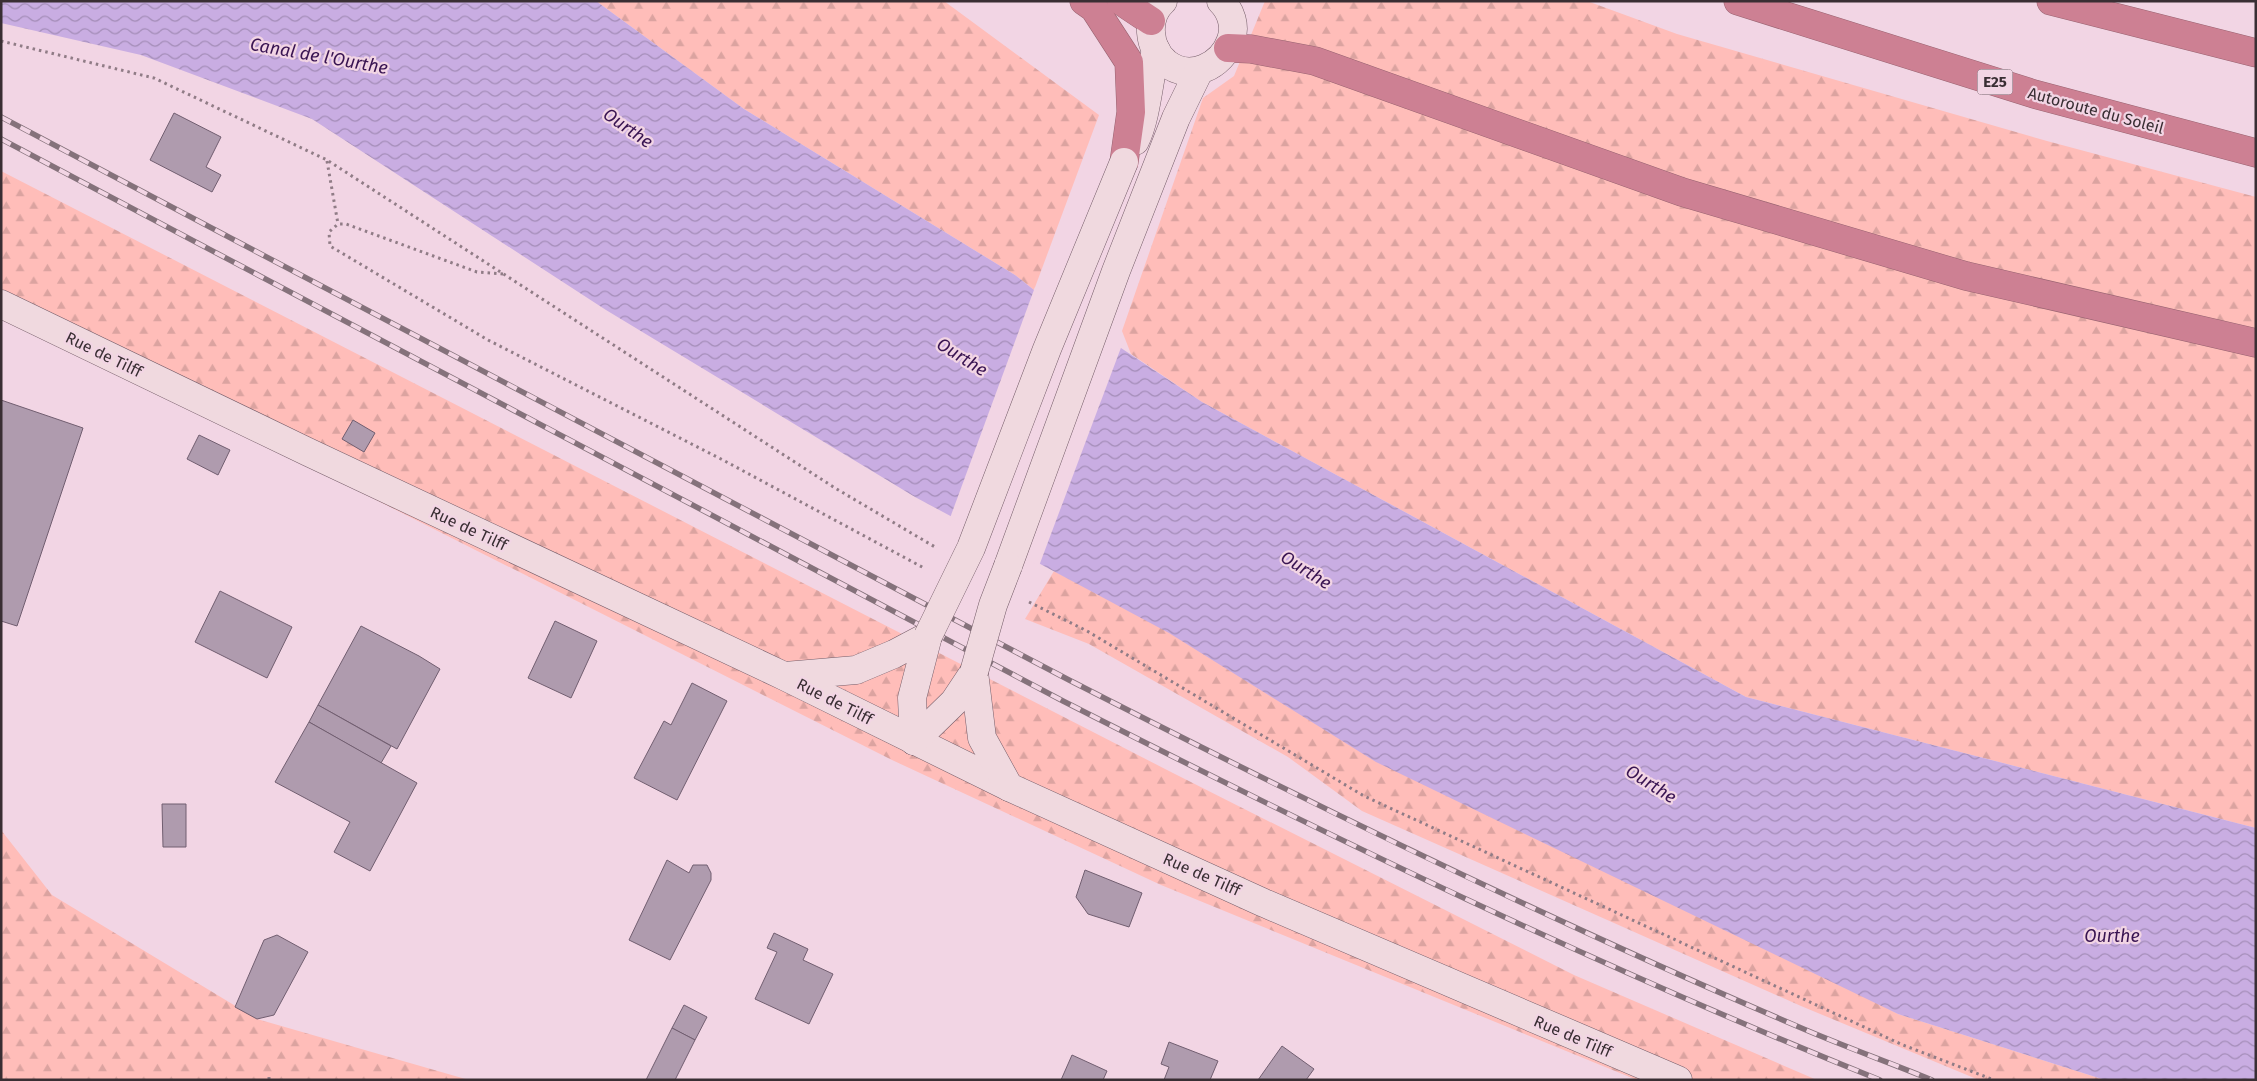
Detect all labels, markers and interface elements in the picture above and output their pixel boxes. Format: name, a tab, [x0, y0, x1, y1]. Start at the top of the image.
water label: Canal de l'Ourthe	[248, 33, 390, 79]
road number: E25	[1978, 70, 2012, 94]
street label: Autoroute du Soleil	[2026, 83, 2166, 138]
water label: Ourthe	[599, 103, 657, 153]
street label: Rue de Tilff	[62, 328, 147, 382]
water label: Ourthe	[933, 333, 991, 381]
street label: Rue de Tilff	[427, 502, 512, 555]
water label: Ourthe	[1277, 546, 1335, 594]
street label: Rue de Tilff	[794, 674, 877, 729]
water label: Ourthe	[1622, 760, 1680, 808]
street label: Rue de Tilff	[1160, 849, 1245, 901]
water label: Ourthe	[2084, 925, 2140, 947]
street label: Rue de Tilff	[1531, 1012, 1616, 1062]

